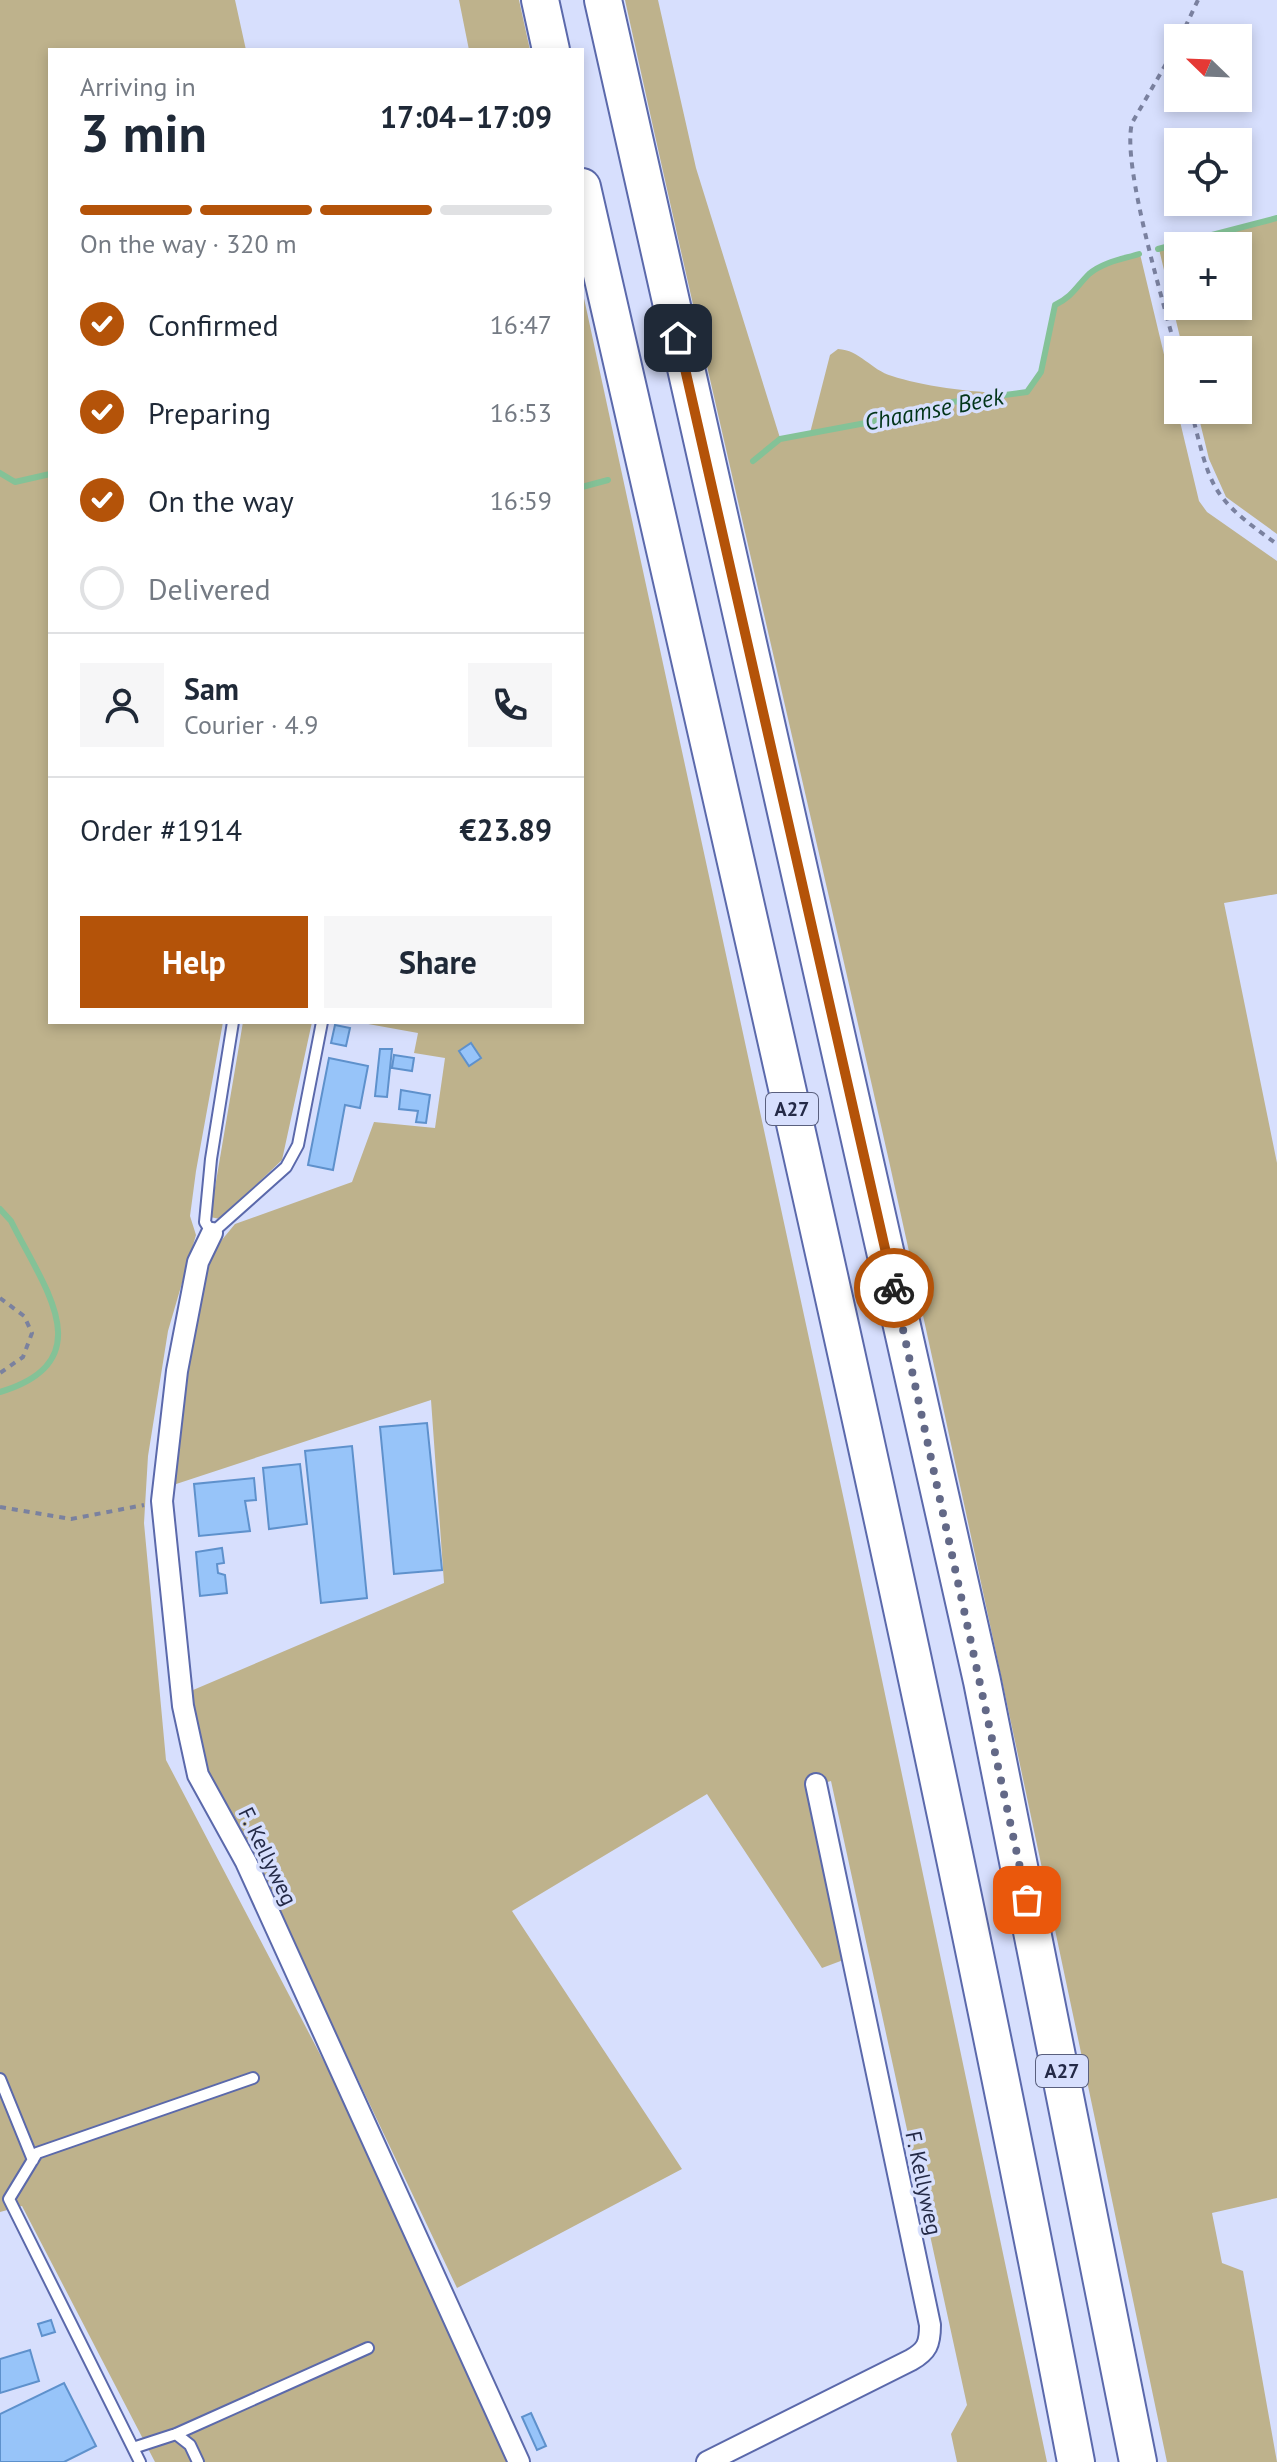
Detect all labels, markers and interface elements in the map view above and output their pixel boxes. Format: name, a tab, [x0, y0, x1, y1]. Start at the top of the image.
north arrow	[1164, 24, 1252, 112]
map controls	[1164, 24, 1252, 424]
text: Arriving in	[80, 70, 196, 103]
text: 17:04–17:09	[380, 97, 552, 136]
text: 3 min	[80, 99, 207, 166]
button: locate	[1164, 128, 1252, 216]
text: On the way · 320 m	[80, 227, 297, 260]
button: +	[1164, 232, 1252, 320]
icon: check	[80, 302, 124, 346]
pin	[644, 304, 712, 372]
text: Confirmed	[148, 305, 279, 344]
text: 16:47	[490, 308, 552, 341]
icon: home	[656, 316, 700, 360]
button: −	[1164, 336, 1252, 424]
water label: Chaamse Beek	[862, 380, 1007, 438]
icon: check	[80, 390, 124, 434]
text: Preparing	[148, 393, 271, 432]
text: 16:53	[490, 396, 552, 429]
icon: check	[80, 478, 124, 522]
text: On the way	[148, 481, 294, 520]
text: 16:59	[490, 484, 552, 517]
text: Delivered	[148, 569, 271, 608]
button: person	[80, 663, 164, 747]
button: phone	[468, 663, 552, 747]
text: Sam	[184, 669, 239, 708]
text: Courier · 4.9	[184, 708, 318, 741]
text: Order #1914	[80, 810, 242, 849]
text: €23.89	[460, 810, 552, 849]
button: Help	[80, 916, 308, 1008]
button: Share	[324, 916, 552, 1008]
road number: A27	[766, 1093, 818, 1125]
courier	[854, 1248, 934, 1328]
icon: bike	[872, 1266, 916, 1310]
street label: F. Kellyweg	[232, 1802, 304, 1910]
pin	[993, 1866, 1061, 1934]
icon: bag	[1005, 1878, 1049, 1922]
road number: A27	[1036, 2055, 1088, 2087]
street label: F. Kellyweg	[899, 2128, 949, 2238]

